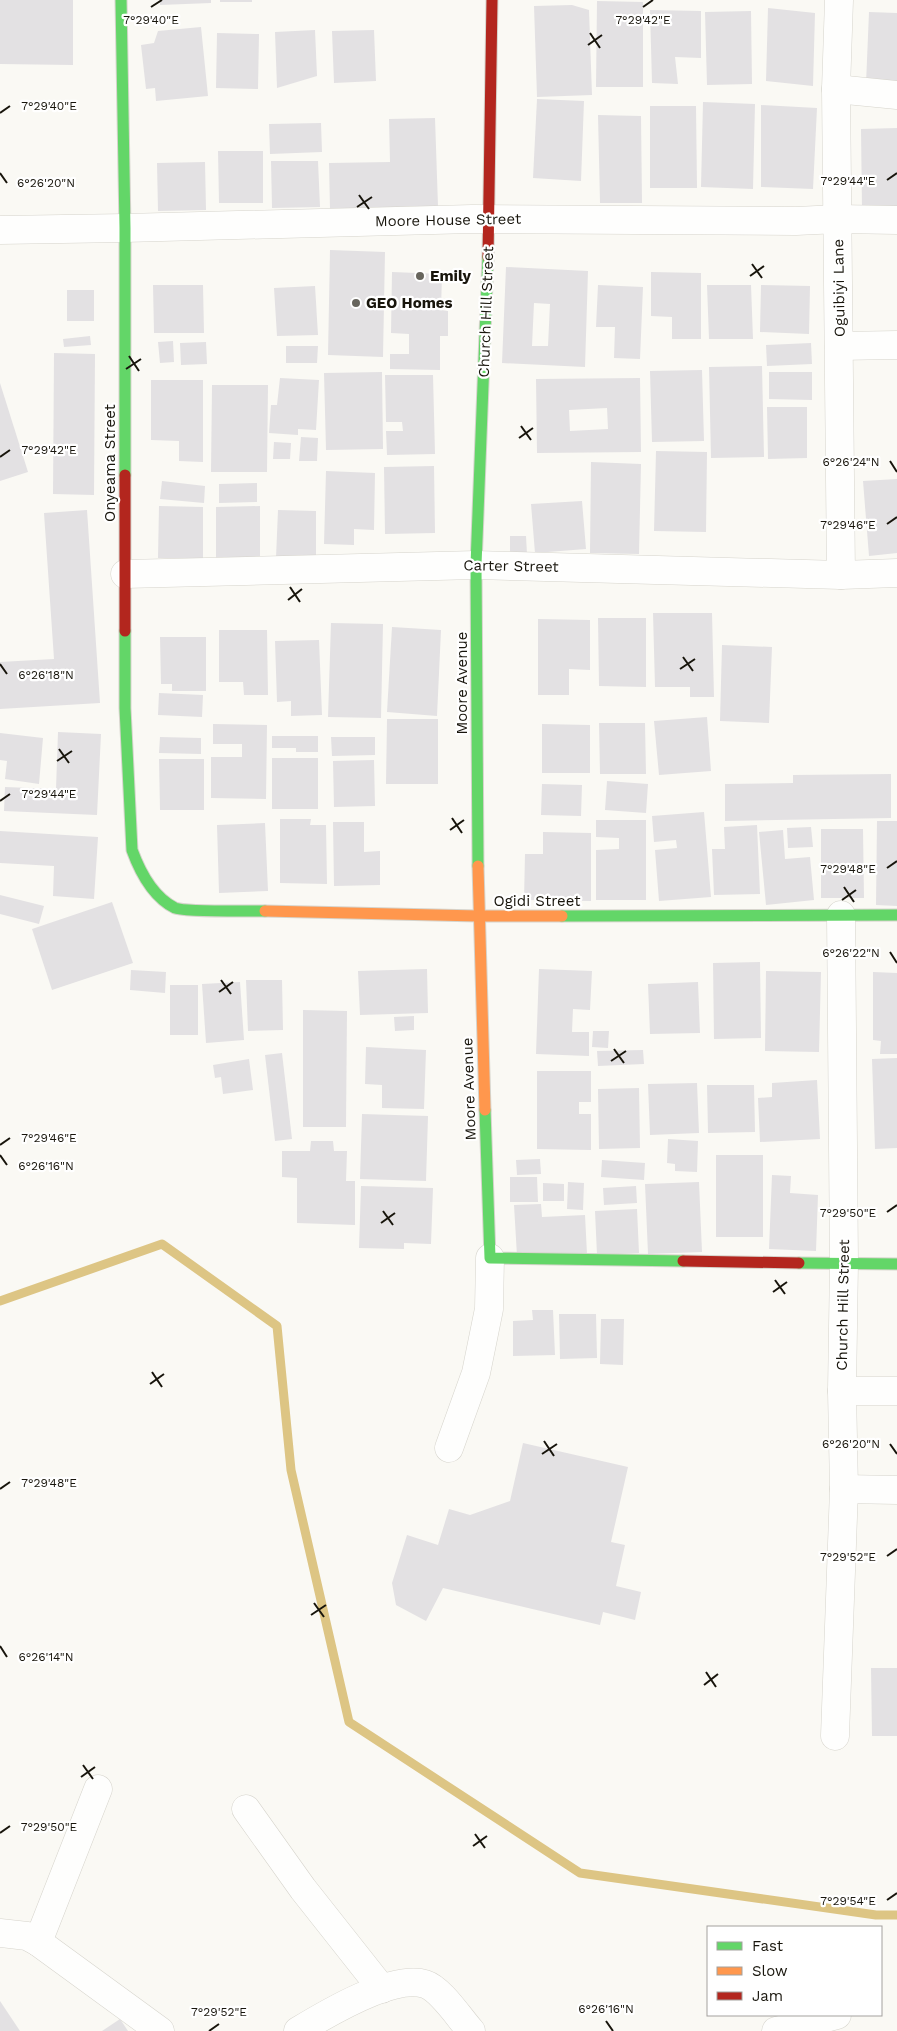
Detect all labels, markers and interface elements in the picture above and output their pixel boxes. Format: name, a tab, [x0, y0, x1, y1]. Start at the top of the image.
text: 7°29'40"E	[123, 13, 179, 27]
text: 7°29'42"E	[615, 13, 671, 27]
text: 7°29'40"E	[21, 99, 77, 113]
text: 7°29'44"E	[821, 174, 876, 188]
text: 6°26'20"N	[17, 176, 75, 190]
street label: Moore House Street	[375, 210, 522, 230]
street label: Oguibiyi Lane	[829, 239, 849, 337]
street label: Church Hill Street	[475, 245, 497, 378]
place label: Emily	[430, 267, 472, 285]
marker: Emily	[414, 270, 426, 282]
place label: GEO Homes	[366, 294, 452, 312]
marker: GEO Homes	[350, 297, 362, 309]
street label: Onyeama Street	[101, 403, 119, 522]
text: 7°29'42"E	[21, 443, 77, 457]
text: 6°26'24"N	[823, 455, 879, 469]
text: 7°29'46"E	[820, 518, 876, 532]
street label: Carter Street	[463, 556, 560, 576]
street label: Moore Avenue	[453, 632, 471, 734]
text: 6°26'18"N	[18, 668, 74, 682]
text: 7°29'44"E	[22, 787, 77, 801]
text: 7°29'48"E	[820, 862, 876, 876]
street label: Ogidi Street	[494, 892, 581, 910]
text: 6°26'22"N	[822, 946, 880, 960]
street label: Moore Avenue	[458, 1037, 480, 1141]
text: 7°29'46"E	[21, 1131, 77, 1145]
text: 6°26'16"N	[18, 1159, 74, 1173]
text: 7°29'50"E	[820, 1206, 877, 1220]
street label: Church Hill Street	[833, 1238, 853, 1371]
text: 6°26'20"N	[822, 1437, 880, 1451]
text: 7°29'48"E	[21, 1476, 77, 1490]
text: 7°29'52"E	[820, 1550, 876, 1564]
text: 6°26'14"N	[19, 1650, 73, 1664]
text: 7°29'50"E	[21, 1820, 78, 1834]
text: 7°29'54"E	[820, 1894, 876, 1908]
legend	[707, 1926, 882, 2016]
text: Fast	[752, 1937, 784, 1955]
text: Slow	[752, 1962, 788, 1980]
text: Jam	[752, 1987, 783, 2005]
text: 6°26'16"N	[578, 2002, 634, 2016]
text: 7°29'52"E	[191, 2005, 247, 2019]

